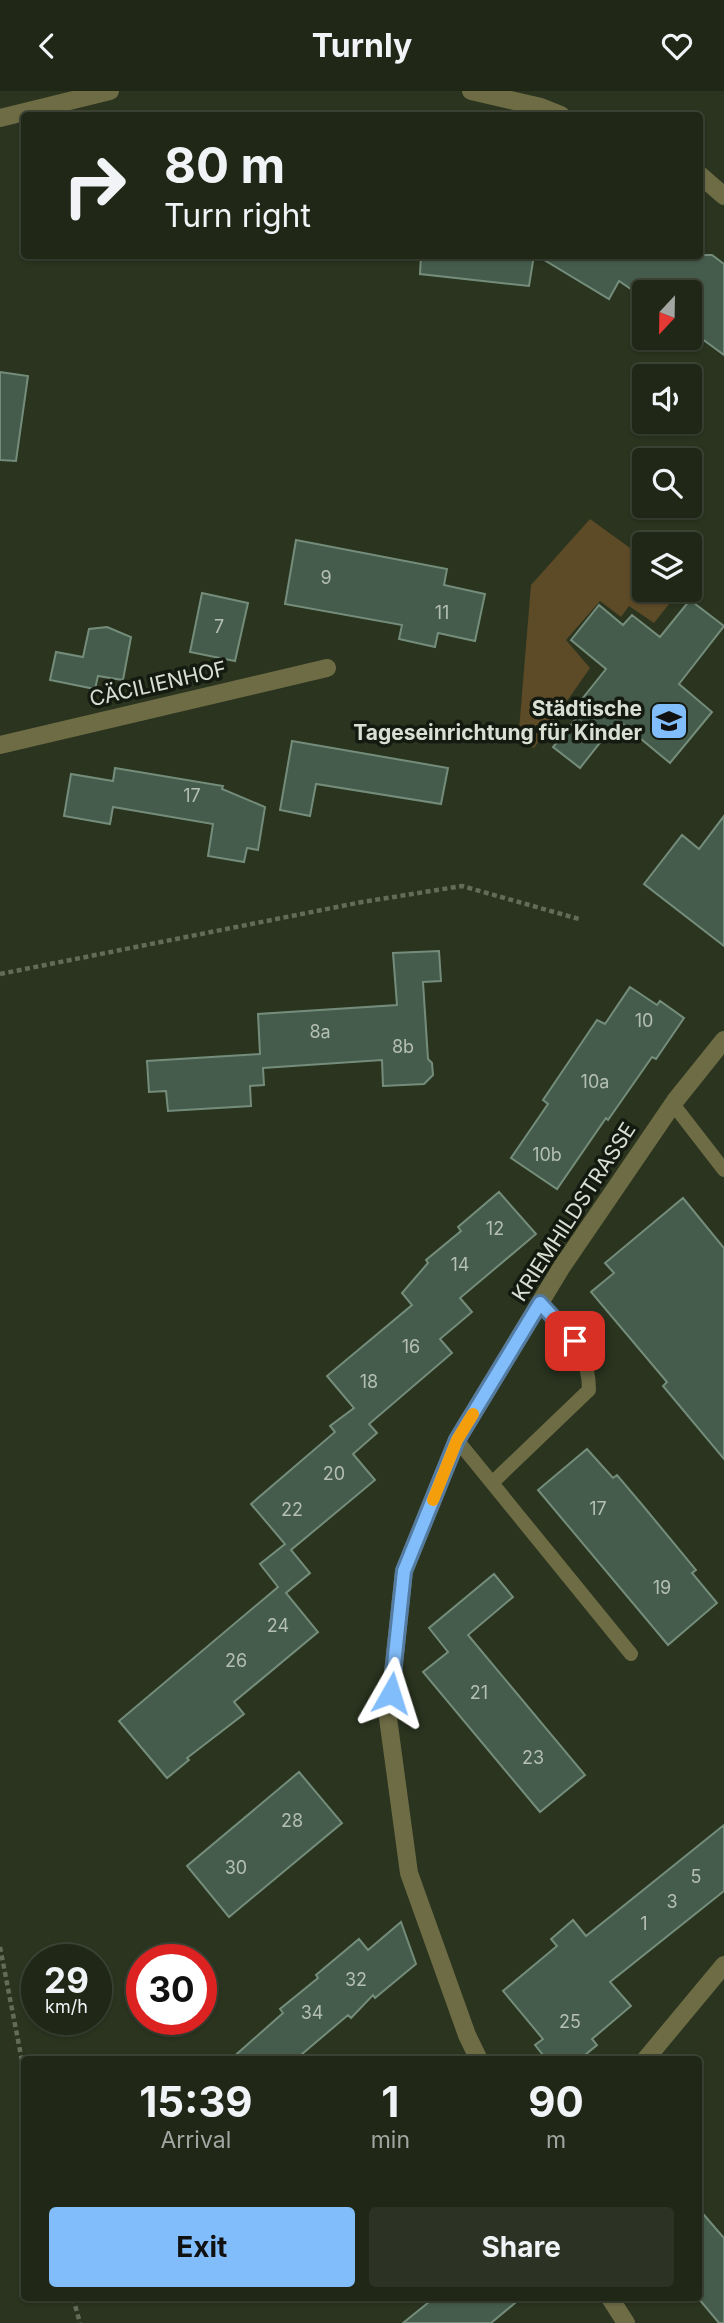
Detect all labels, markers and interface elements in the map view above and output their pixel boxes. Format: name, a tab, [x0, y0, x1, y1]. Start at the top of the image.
text: Turnly	[312, 26, 412, 65]
icon: back	[28, 27, 66, 65]
icon: heart	[658, 27, 696, 65]
text: 80 m	[164, 136, 285, 195]
icon: right	[49, 140, 140, 231]
text: Turn right	[164, 196, 311, 235]
north arrow	[632, 280, 702, 350]
map controls	[632, 280, 702, 602]
button: sound	[632, 364, 702, 434]
button: search	[632, 448, 702, 518]
button: layers	[632, 532, 702, 602]
house number: 9	[320, 567, 332, 588]
house number: 11	[435, 602, 449, 623]
house number: 7	[214, 616, 224, 637]
street label: CÄCILIENHOF	[87, 655, 229, 711]
place label: Städtische Tageseinrichtung für Kinder	[353, 696, 642, 745]
school or university icon: Städtische Tageseinrichtung für Kinder	[648, 700, 690, 742]
house number: 17	[183, 785, 201, 806]
house number: 10	[635, 1010, 653, 1031]
house number: 8a	[309, 1021, 331, 1042]
house number: 8b	[392, 1036, 414, 1057]
house number: 10a	[581, 1071, 609, 1092]
street label: KRIEMHILDSTRASSE	[507, 1118, 641, 1306]
house number: 10b	[532, 1144, 562, 1165]
house number: 12	[486, 1218, 504, 1239]
house number: 14	[451, 1254, 469, 1275]
pin	[545, 1311, 605, 1371]
icon: arrive	[556, 1322, 594, 1360]
house number: 16	[402, 1336, 420, 1357]
house number: 18	[360, 1371, 378, 1392]
house number: 20	[323, 1463, 345, 1484]
house number: 17	[589, 1498, 607, 1519]
house number: 22	[281, 1499, 303, 1520]
house number: 19	[653, 1577, 671, 1598]
house number: 24	[267, 1615, 289, 1636]
house number: 26	[225, 1650, 247, 1671]
position arrow	[354, 1656, 428, 1730]
house number: 21	[470, 1682, 488, 1703]
house number: 23	[522, 1747, 544, 1768]
house number: 28	[281, 1810, 303, 1831]
house number: 30	[225, 1857, 247, 1878]
house number: 5	[691, 1866, 701, 1887]
house number: 3	[666, 1891, 678, 1912]
house number: 1	[640, 1913, 648, 1934]
speed limit sign: 30	[126, 1944, 217, 2035]
text: 29	[44, 1959, 89, 2001]
house number: 32	[345, 1969, 367, 1990]
text: km/h	[45, 1996, 88, 2017]
house number: 34	[301, 2002, 323, 2023]
house number: 25	[559, 2011, 581, 2032]
text: 15:39	[139, 2076, 253, 2127]
text: 1	[381, 2076, 399, 2127]
text: 90	[528, 2076, 584, 2127]
text: Arrival	[160, 2126, 231, 2154]
text: min	[371, 2126, 410, 2154]
text: m	[546, 2126, 566, 2154]
button: Exit	[49, 2207, 355, 2287]
button: Share	[369, 2207, 674, 2287]

